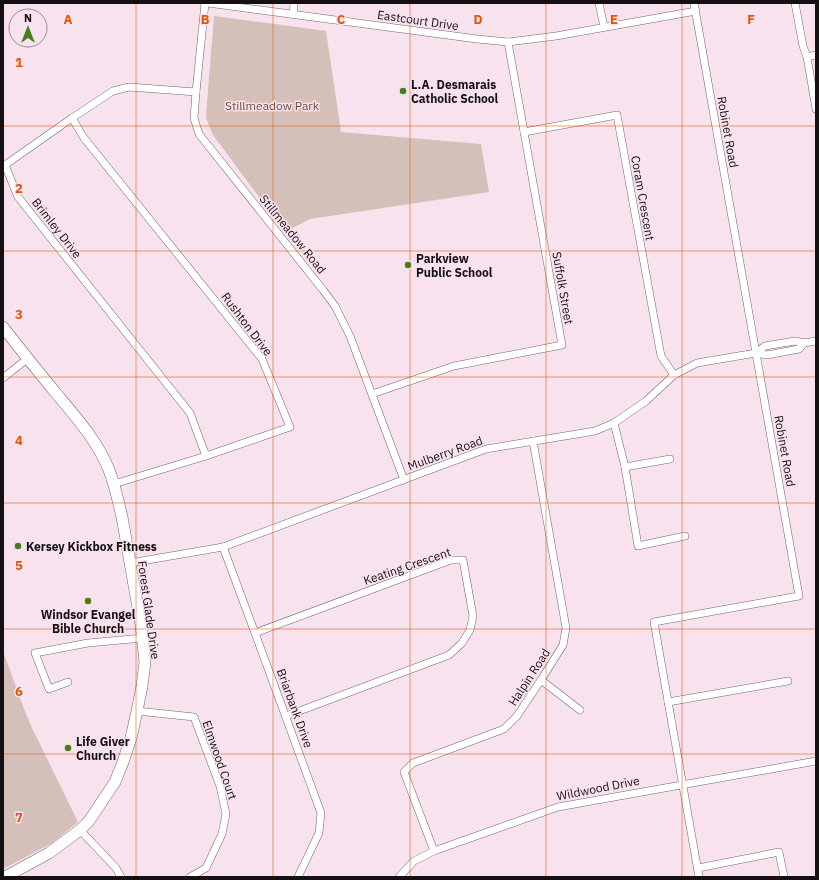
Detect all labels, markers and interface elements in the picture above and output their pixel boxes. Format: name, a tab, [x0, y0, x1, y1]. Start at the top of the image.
street label: Eastcourt Drive	[376, 7, 460, 33]
north arrow	[8, 8, 48, 48]
text: N	[24, 11, 32, 25]
text: A	[64, 11, 73, 28]
text: B	[201, 11, 210, 28]
text: C	[337, 11, 346, 28]
text: D	[473, 11, 483, 28]
text: E	[610, 11, 618, 28]
text: F	[747, 11, 755, 28]
text: 1	[15, 54, 23, 71]
place label: L.A. Desmarais Catholic School	[411, 77, 499, 106]
marker: L.A. Desmarais Catholic School	[398, 86, 408, 96]
street label: Robinet Road	[714, 95, 742, 169]
park label: Stillmeadow Park	[225, 98, 320, 113]
street label: Coram Crescent	[628, 154, 658, 242]
text: 2	[15, 180, 23, 197]
street label: Stillmeadow Road	[257, 191, 329, 277]
street label: Brimley Drive	[29, 195, 85, 261]
street label: Suffolk Street	[549, 250, 577, 326]
place label: Parkview Public School	[416, 251, 493, 280]
marker: Parkview Public School	[403, 260, 413, 270]
street label: Rushton Drive	[218, 289, 276, 359]
text: 3	[15, 306, 23, 323]
street label: Robinet Road	[771, 414, 799, 488]
text: 4	[15, 432, 23, 449]
street label: Mulberry Road	[405, 432, 485, 474]
place label: Kersey Kickbox Fitness	[26, 539, 157, 554]
marker: Kersey Kickbox Fitness	[13, 541, 23, 551]
street label: Keating Crescent	[361, 544, 453, 588]
text: 5	[15, 557, 23, 574]
street label: Forest Glade Drive	[135, 560, 163, 661]
marker: Windsor Evangel Bible Church	[83, 596, 93, 606]
place label: Windsor Evangel Bible Church	[41, 607, 136, 636]
street label: Halpin Road	[505, 646, 553, 708]
street label: Briarbank Drive	[274, 666, 316, 750]
text: 6	[15, 683, 23, 700]
street label: Elmwood Court	[199, 718, 241, 802]
place label: Life Giver Church	[76, 734, 130, 763]
marker: Life Giver Church	[63, 743, 73, 753]
street label: Wildwood Drive	[555, 773, 641, 803]
text: 7	[15, 809, 23, 826]

